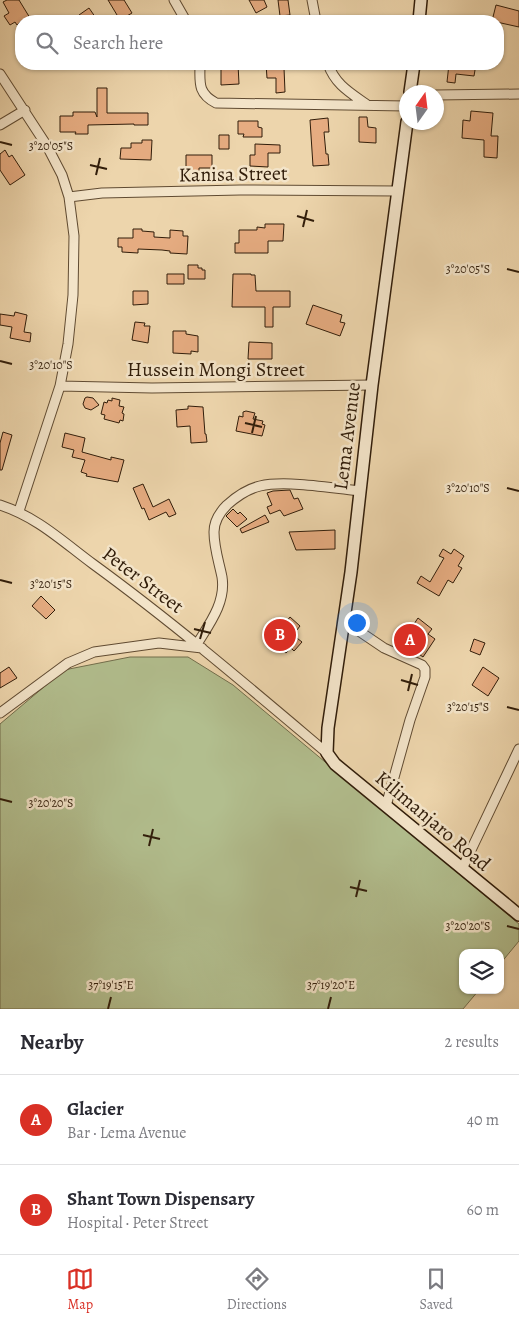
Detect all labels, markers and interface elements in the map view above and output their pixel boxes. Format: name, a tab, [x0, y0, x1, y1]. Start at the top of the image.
search box	[15, 15, 504, 70]
icon: search	[33, 29, 61, 57]
text: Search here	[73, 30, 163, 56]
north arrow	[399, 85, 444, 130]
text: 3°20'05"S	[29, 138, 73, 154]
street label: Kanisa Street	[178, 160, 288, 188]
text: 3°20'05"S	[446, 261, 490, 277]
street label: Hussein Mongi Street	[127, 356, 305, 383]
text: 3°20'10"S	[29, 357, 73, 373]
street label: Lema Avenue	[327, 380, 367, 492]
text: 3°20'10"S	[446, 480, 490, 496]
street label: Peter Street	[97, 540, 190, 620]
text: 3°20'15"S	[30, 576, 72, 592]
your location	[344, 610, 370, 636]
pin: B	[264, 616, 296, 654]
pin: A	[394, 621, 426, 659]
text: 3°20'15"S	[447, 699, 489, 715]
street label: Kilimanjaro Road	[370, 765, 497, 877]
text: 3°20'20"S	[29, 795, 73, 811]
text: 3°20'20"S	[446, 918, 490, 934]
map controls	[459, 949, 504, 994]
button: layers	[459, 949, 504, 994]
text: 37°19'15"E	[88, 977, 134, 993]
text: 37°19'20"E	[307, 977, 355, 993]
text: Nearby	[20, 1028, 83, 1056]
text: 2 results	[444, 1031, 499, 1053]
text: Glacier	[67, 1096, 124, 1122]
text: A	[31, 1109, 41, 1131]
text: 40 m	[467, 1109, 499, 1131]
text: Bar · Lema Avenue	[67, 1122, 187, 1144]
text: Shant Town Dispensary	[67, 1186, 254, 1212]
text: B	[31, 1199, 41, 1221]
text: 60 m	[467, 1199, 499, 1221]
text: Hospital · Peter Street	[67, 1212, 209, 1234]
tab: Map	[66, 1265, 94, 1314]
tab: Directions	[227, 1265, 287, 1314]
tab: Saved	[420, 1265, 453, 1314]

